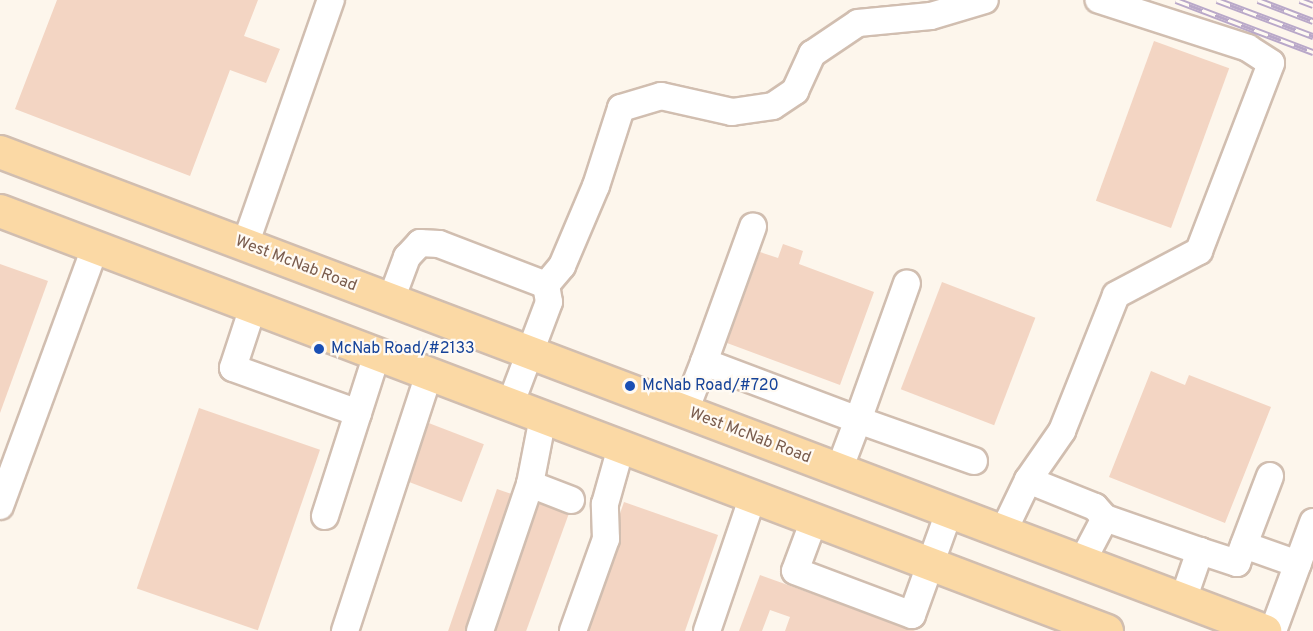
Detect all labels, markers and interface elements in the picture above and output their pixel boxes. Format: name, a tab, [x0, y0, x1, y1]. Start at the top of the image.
street label: West McNab Road	[232, 232, 360, 296]
place label: McNab Road/#2133	[331, 339, 475, 359]
marker: McNab Road/#2133	[312, 342, 326, 356]
place label: McNab Road/#720	[642, 376, 779, 396]
marker: McNab Road/#720	[623, 379, 637, 393]
street label: West McNab Road	[686, 404, 814, 468]

